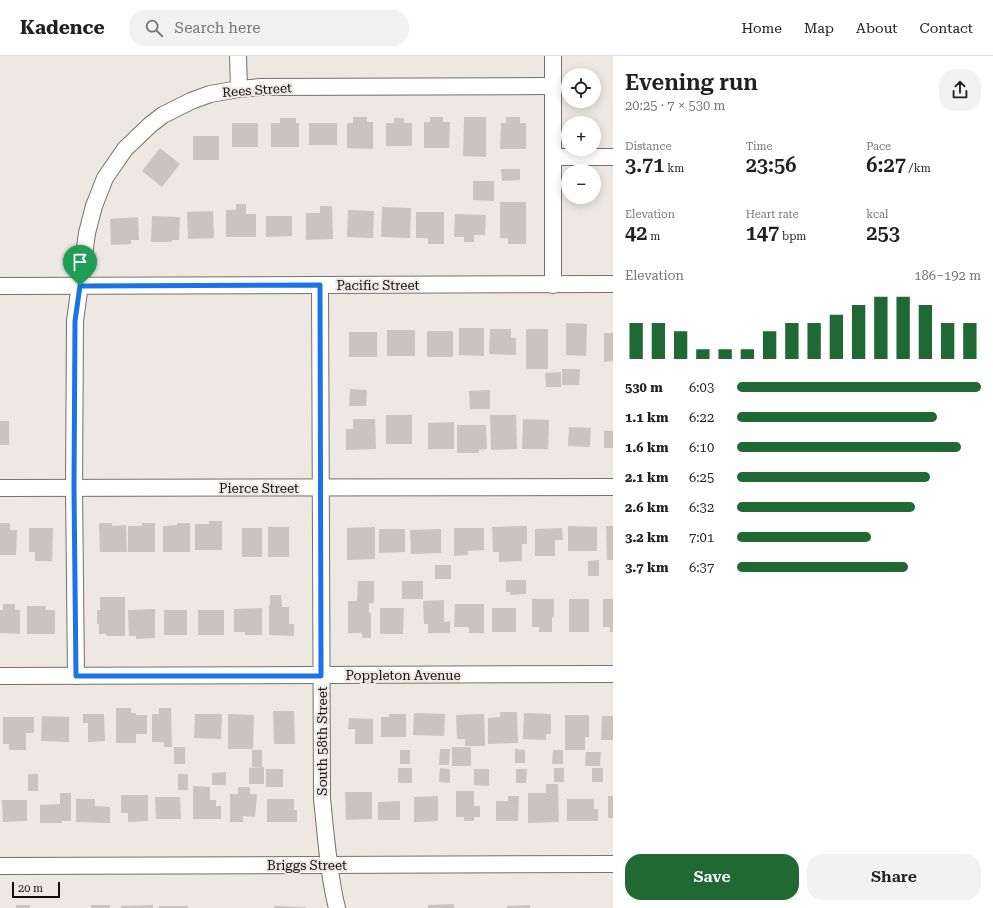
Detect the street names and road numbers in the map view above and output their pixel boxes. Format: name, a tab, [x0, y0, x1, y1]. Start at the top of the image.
street label: Rees Street	[222, 80, 293, 100]
street label: Pacific Street	[337, 278, 420, 293]
street label: Pierce Street	[219, 481, 299, 496]
street label: Poppleton Avenue	[345, 668, 461, 683]
street label: South 58th Street	[315, 686, 330, 796]
street label: Briggs Street	[267, 858, 347, 873]

